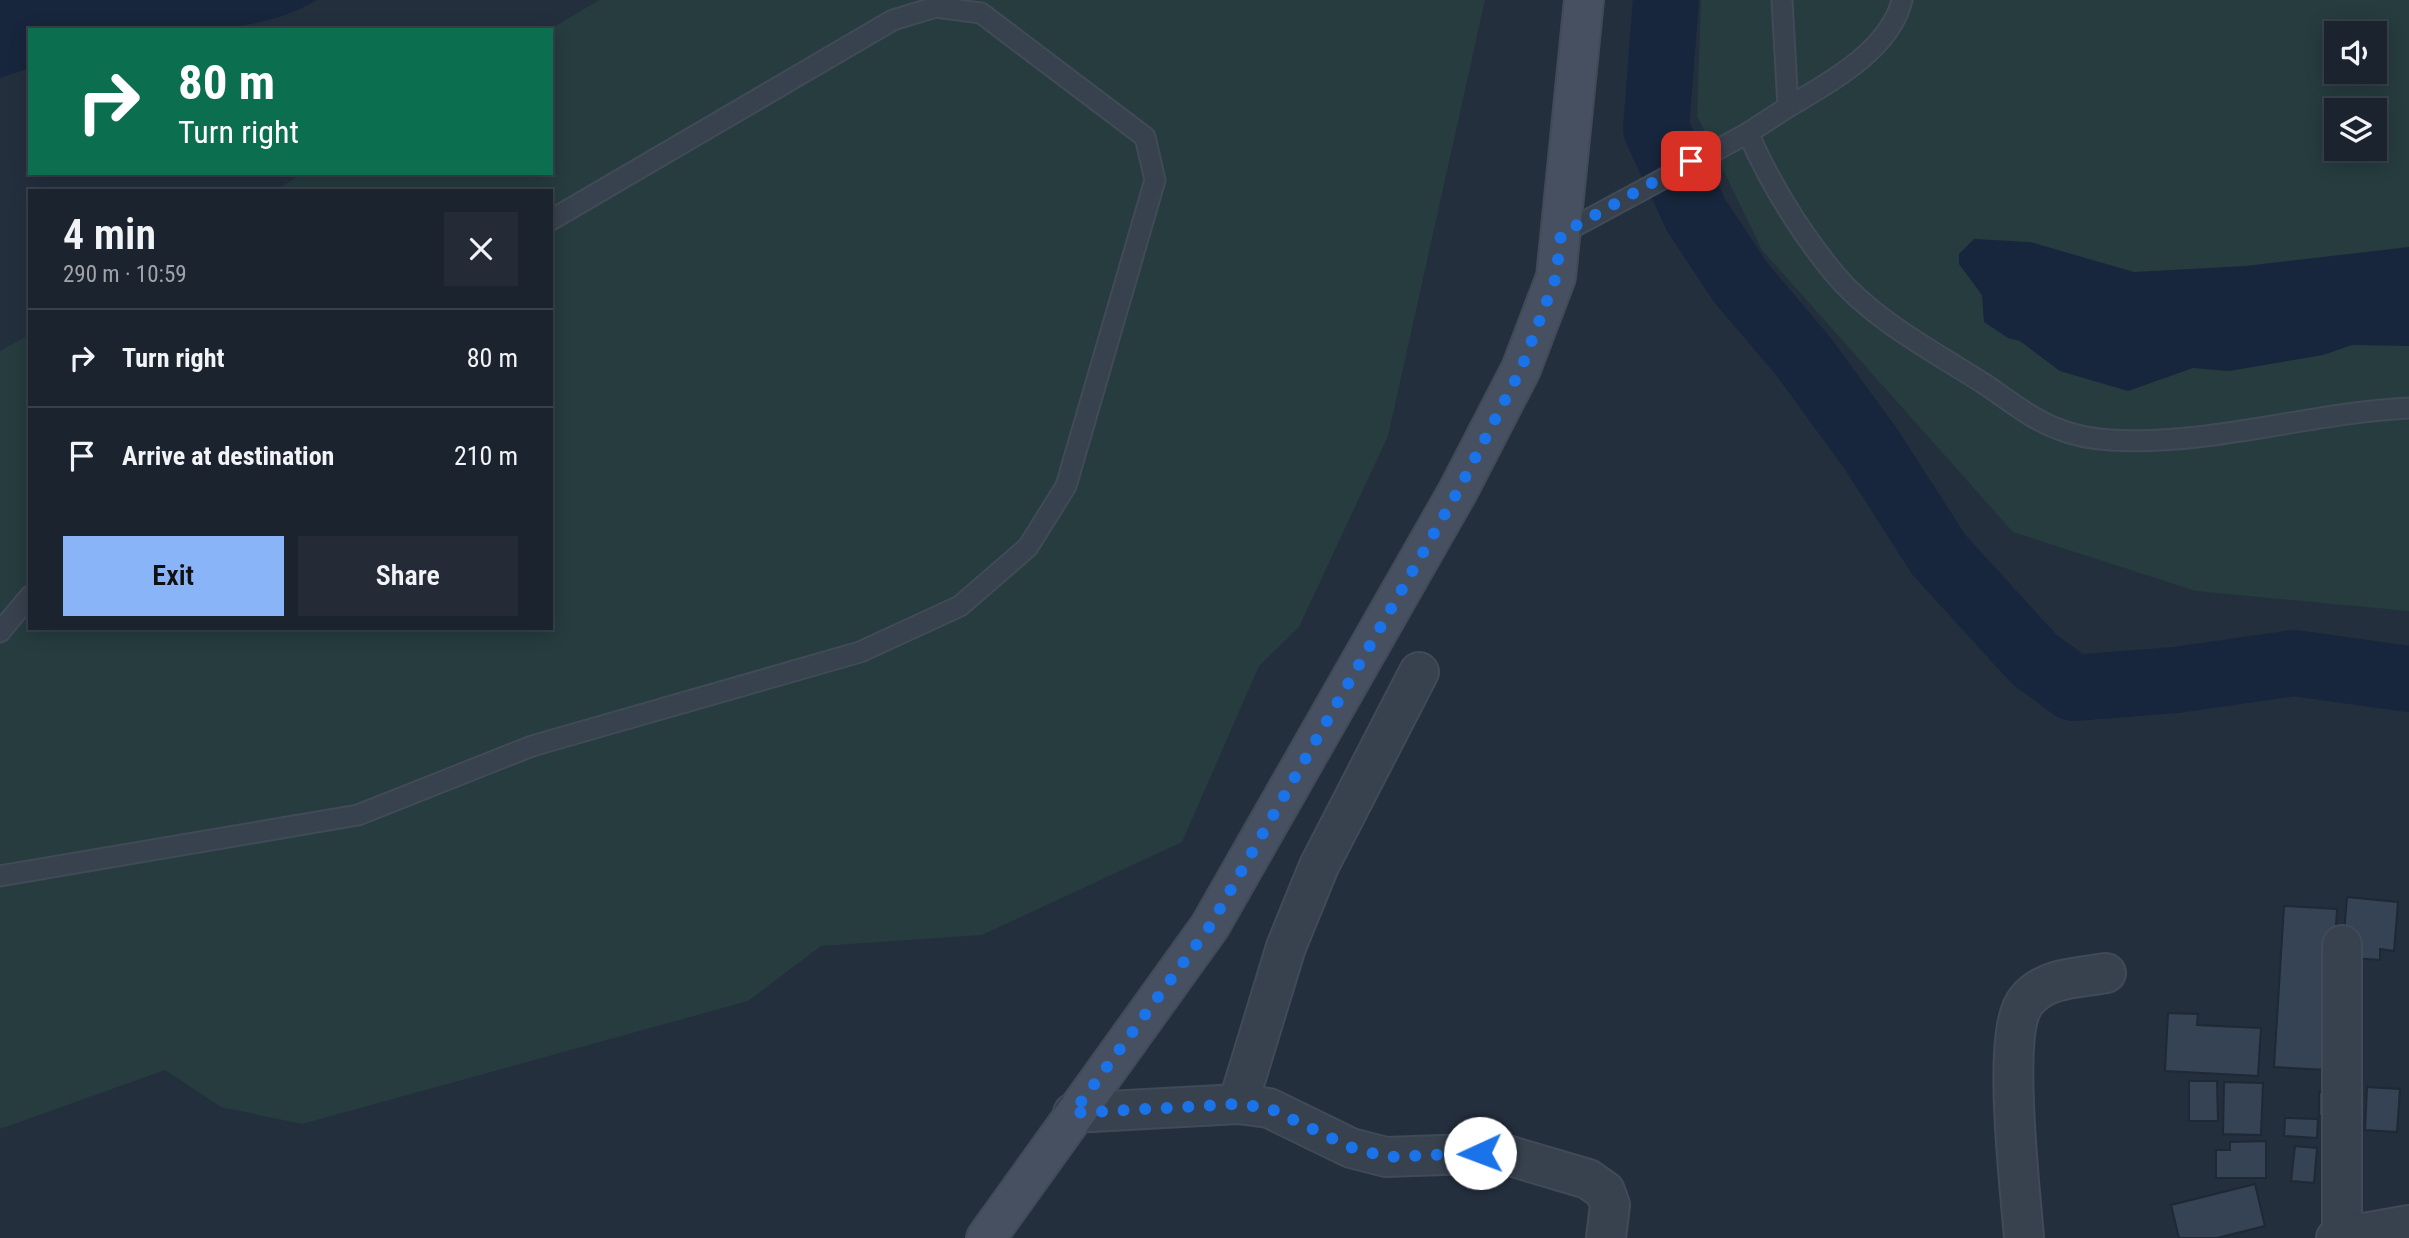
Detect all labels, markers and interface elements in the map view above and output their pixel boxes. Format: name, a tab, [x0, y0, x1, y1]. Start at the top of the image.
map controls	[2324, 21, 2387, 161]
button: sound	[2324, 21, 2387, 84]
text: 80 m	[178, 54, 275, 111]
icon: right	[63, 56, 154, 147]
button: layers	[2324, 98, 2387, 161]
text: Turn right	[178, 113, 299, 151]
pin	[1661, 131, 1721, 191]
icon: arrive	[1672, 142, 1710, 180]
text: 4 min	[63, 210, 156, 259]
button: close	[444, 212, 518, 286]
text: 290 m · 10:59	[63, 261, 187, 288]
icon: right	[63, 339, 101, 377]
text: Turn right	[122, 343, 224, 373]
text: 80 m	[467, 343, 518, 373]
icon: arrive	[63, 437, 101, 475]
text: Arrive at destination	[122, 441, 334, 471]
text: 210 m	[454, 441, 518, 471]
button: Exit	[63, 536, 284, 616]
button: Share	[298, 536, 518, 616]
position arrow	[1443, 1116, 1517, 1190]

